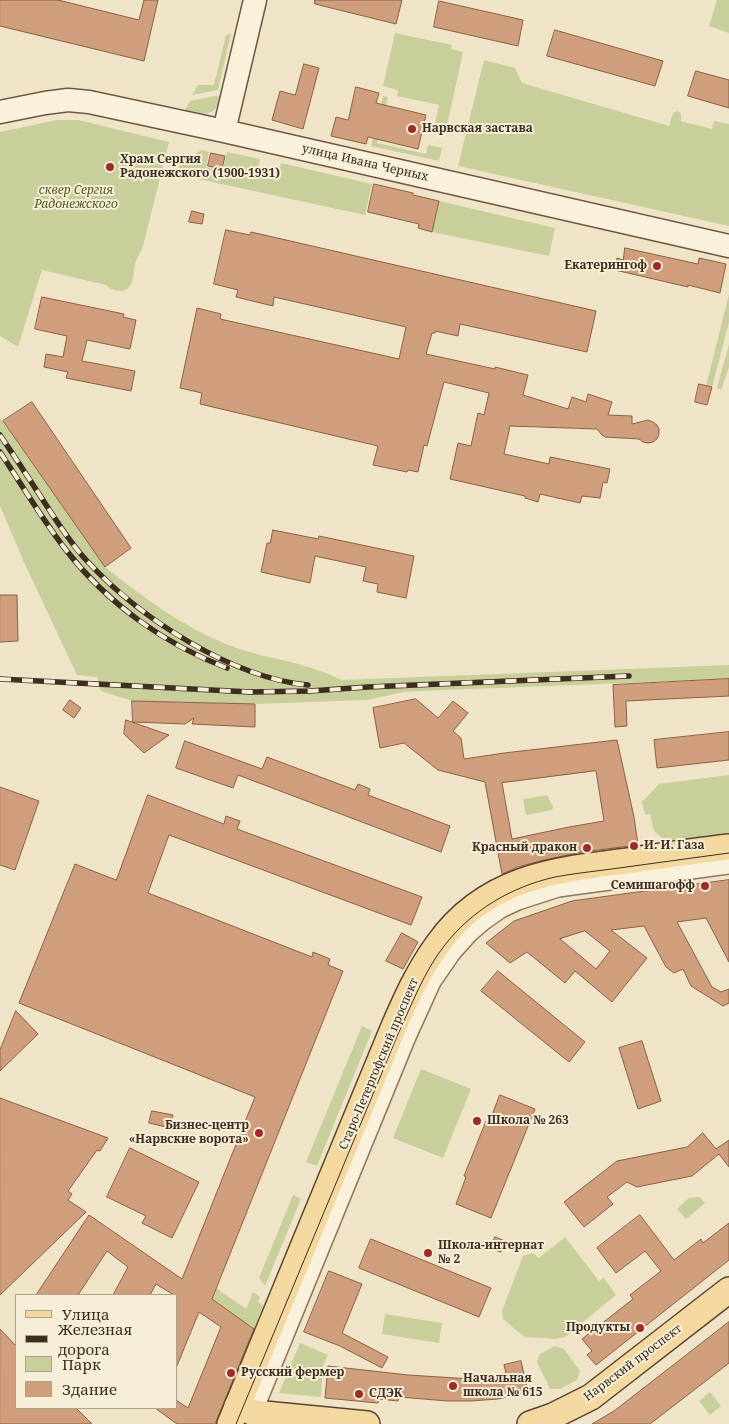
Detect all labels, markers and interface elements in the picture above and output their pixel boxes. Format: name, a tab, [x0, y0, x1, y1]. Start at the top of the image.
place label: Нарвская застава	[422, 122, 533, 136]
marker: Нарвская застава	[406, 123, 418, 135]
street label: улица Ивана Черных	[300, 141, 430, 185]
place label: Храм Сергия Радонежского (1900-1931)	[120, 153, 280, 181]
marker: Храм Сергия Радонежского (1900-1931)	[104, 161, 116, 173]
park label: сквер Сергия Радонежского	[34, 184, 118, 212]
place label: Екатерингоф	[564, 259, 647, 273]
marker: Екатерингоф	[651, 260, 663, 272]
place label: И. И. Газа	[644, 839, 705, 853]
marker: И. И. Газа	[628, 840, 640, 852]
place label: Красный дракон	[472, 841, 577, 855]
marker: Красный дракон	[581, 842, 593, 854]
place label: Семишагофф	[611, 879, 695, 893]
marker: Семишагофф	[699, 880, 711, 892]
street label: Старо-Петергофский проспект	[336, 976, 422, 1152]
place label: Школа № 263	[487, 1114, 569, 1128]
marker: Школа № 263	[471, 1115, 483, 1127]
place label: Бизнес-центр «Нарвские ворота»	[129, 1119, 249, 1147]
marker: Бизнес-центр «Нарвские ворота»	[253, 1127, 265, 1139]
place label: Школа-интернат № 2	[438, 1239, 544, 1267]
marker: Школа-интернат № 2	[422, 1247, 434, 1259]
legend	[15, 1294, 178, 1409]
text: Улица	[62, 1304, 110, 1324]
text: Железная дорога	[58, 1319, 132, 1359]
place label: Продукты	[566, 1321, 630, 1335]
street label: Нарвский проспект	[581, 1321, 685, 1405]
marker: Продукты	[634, 1322, 646, 1334]
text: Парк	[62, 1354, 101, 1374]
place label: Русский фермер	[241, 1366, 344, 1380]
marker: Русский фермер	[225, 1367, 237, 1379]
place label: Начальная школа № 615	[463, 1372, 543, 1400]
text: Здание	[62, 1379, 117, 1399]
marker: Начальная школа № 615	[447, 1380, 459, 1392]
place label: СДЭК	[369, 1387, 403, 1401]
marker: СДЭК	[353, 1388, 365, 1400]

